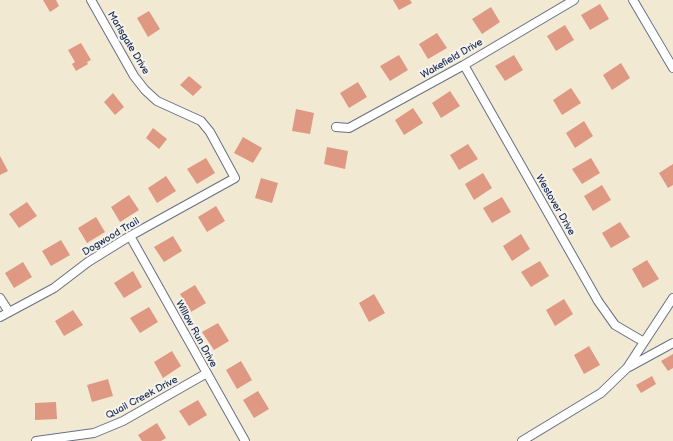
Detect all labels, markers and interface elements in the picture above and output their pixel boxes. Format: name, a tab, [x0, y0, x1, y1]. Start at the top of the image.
street label: Marlsgate Drive	[104, 9, 152, 77]
street label: Wakefield Drive	[419, 36, 485, 82]
street label: Westover Drive	[533, 172, 577, 238]
street label: Dogwood Trail	[80, 215, 142, 259]
street label: Willow Run Drive	[173, 298, 219, 370]
street label: Quail Creek Drive	[104, 374, 180, 422]

